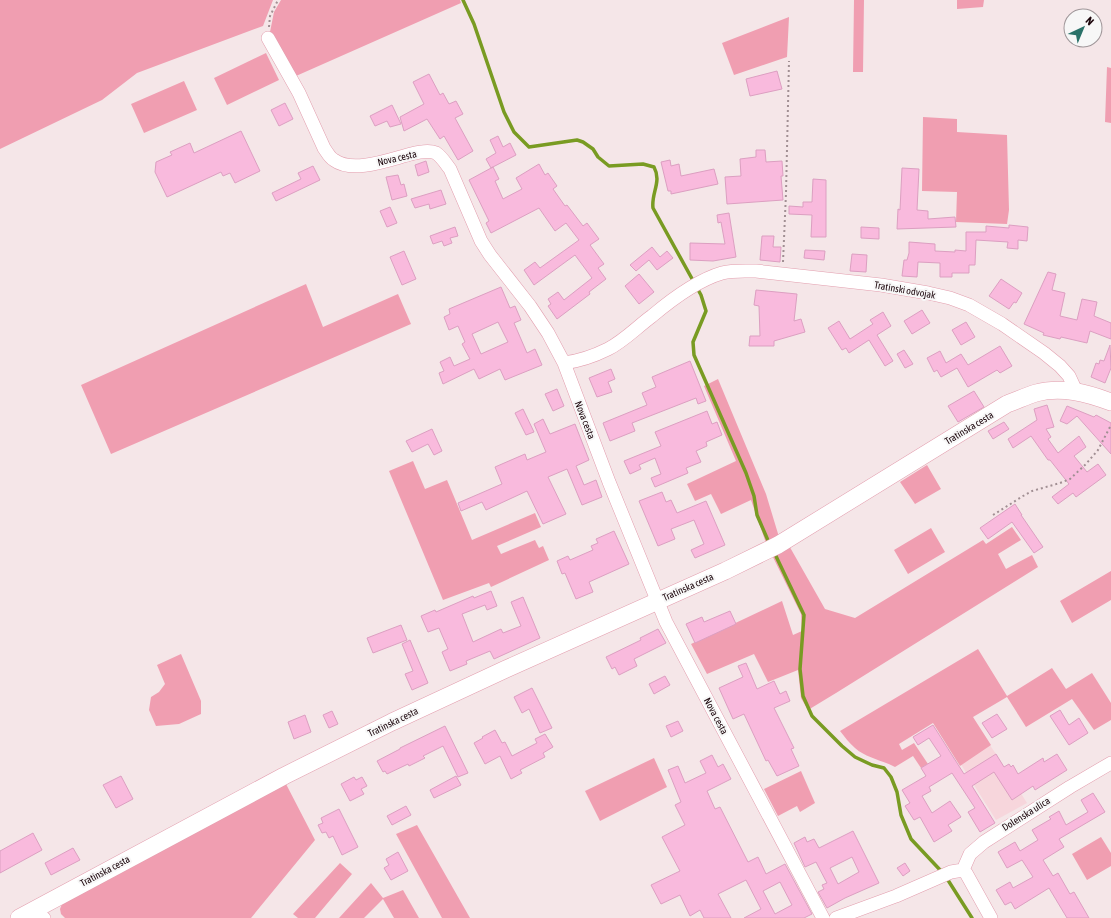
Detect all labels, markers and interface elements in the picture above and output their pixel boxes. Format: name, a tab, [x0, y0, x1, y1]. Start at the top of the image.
north arrow	[1063, 8, 1103, 48]
text: N	[1083, 14, 1096, 27]
street label: Nova cesta	[376, 148, 418, 168]
street label: Tratinski odvojak	[874, 279, 937, 301]
street label: Nova cesta	[573, 399, 597, 441]
street label: Tratinska cesta	[943, 409, 995, 447]
street label: Tratinska cesta	[661, 571, 715, 603]
street label: Nova cesta	[702, 696, 730, 736]
street label: Tratinska cesta	[366, 705, 420, 739]
street label: Dolenska ulica	[1000, 795, 1052, 833]
street label: Tratinska cesta	[78, 853, 132, 889]

